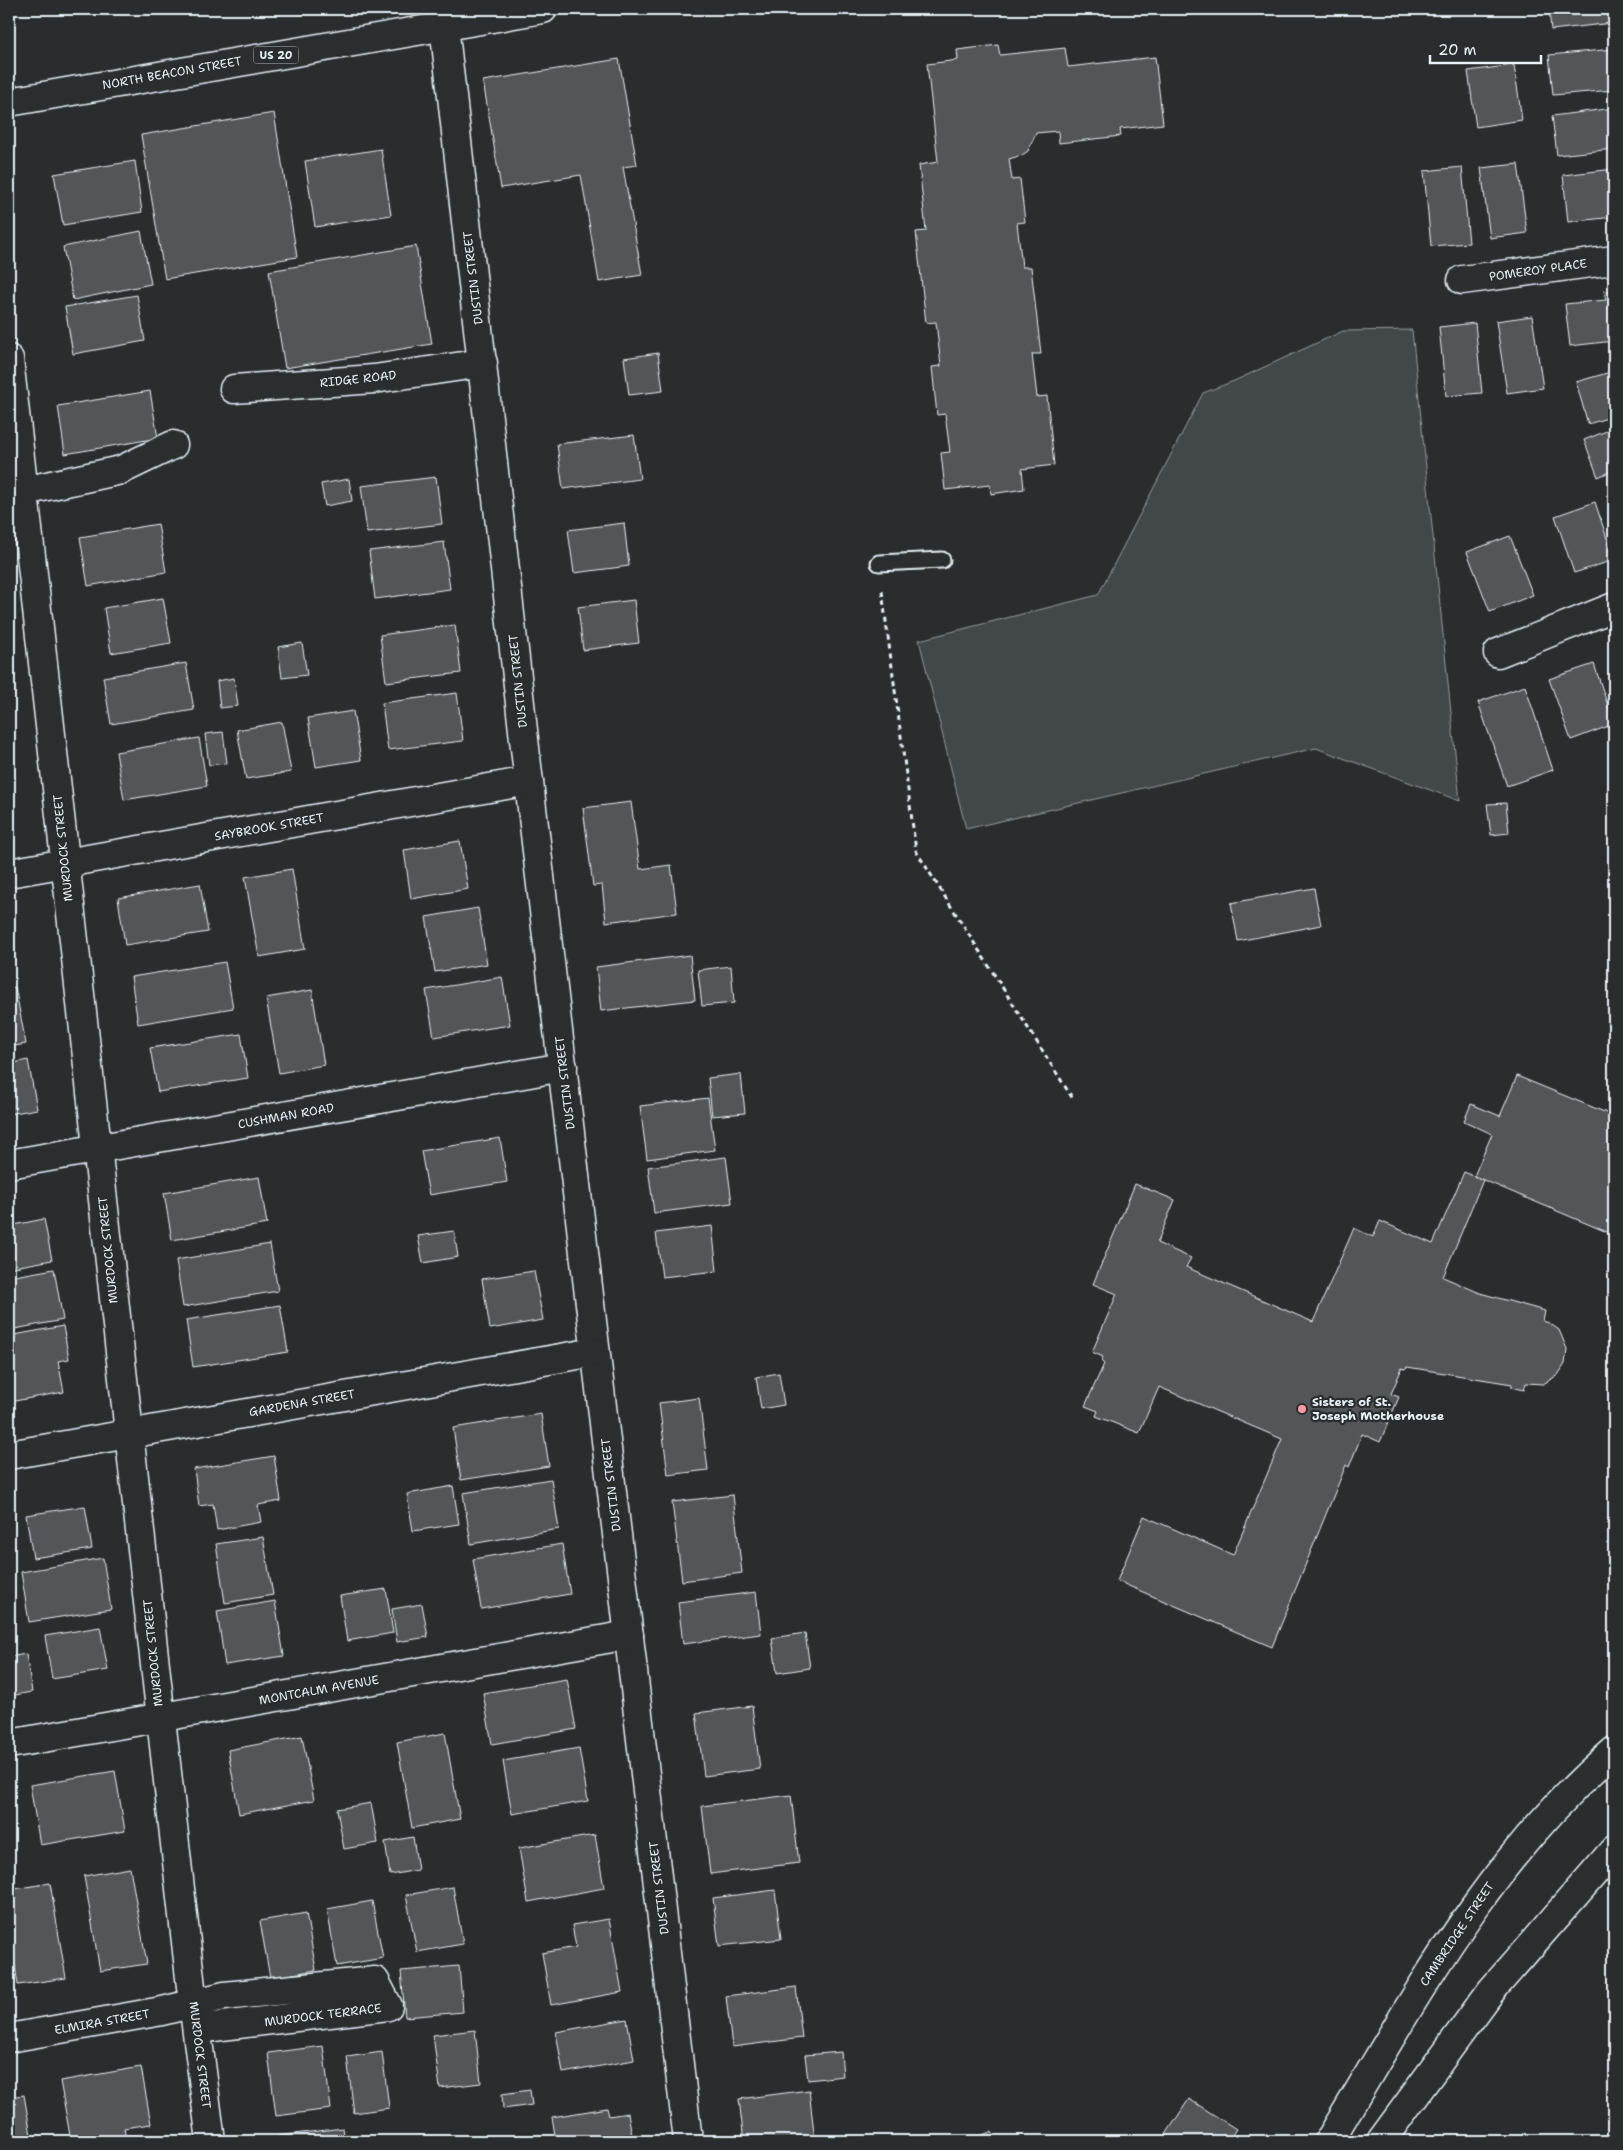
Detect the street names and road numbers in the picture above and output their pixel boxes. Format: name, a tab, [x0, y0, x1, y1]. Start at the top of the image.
road number: US 20	[254, 46, 298, 64]
street label: NORTH BEACON STREET	[101, 53, 244, 93]
street label: DUSTIN STREET	[459, 230, 487, 326]
street label: POMEROY PLACE	[1488, 255, 1588, 285]
street label: RIDGE ROAD	[319, 367, 397, 391]
street label: DUSTIN STREET	[505, 633, 531, 729]
street label: MURDOCK STREET	[49, 793, 77, 902]
street label: SAYBROOK STREET	[213, 809, 325, 844]
street label: DUSTIN STREET	[551, 1035, 579, 1131]
street label: CUSHMAN ROAD	[237, 1100, 335, 1132]
street label: MURDOCK STREET	[94, 1195, 122, 1304]
street label: GARDENA STREET	[248, 1386, 357, 1420]
street label: DUSTIN STREET	[597, 1437, 625, 1533]
street label: MURDOCK STREET	[139, 1598, 167, 1707]
street label: MONTCALM AVENUE	[258, 1672, 380, 1708]
street label: DUSTIN STREET	[645, 1840, 673, 1936]
street label: CAMBRIDGE STREET	[1416, 1878, 1498, 1989]
street label: MURDOCK TERRACE	[263, 2000, 383, 2030]
street label: MURDOCK STREET	[186, 2001, 215, 2110]
street label: ELMIRA STREET	[53, 2006, 152, 2038]

